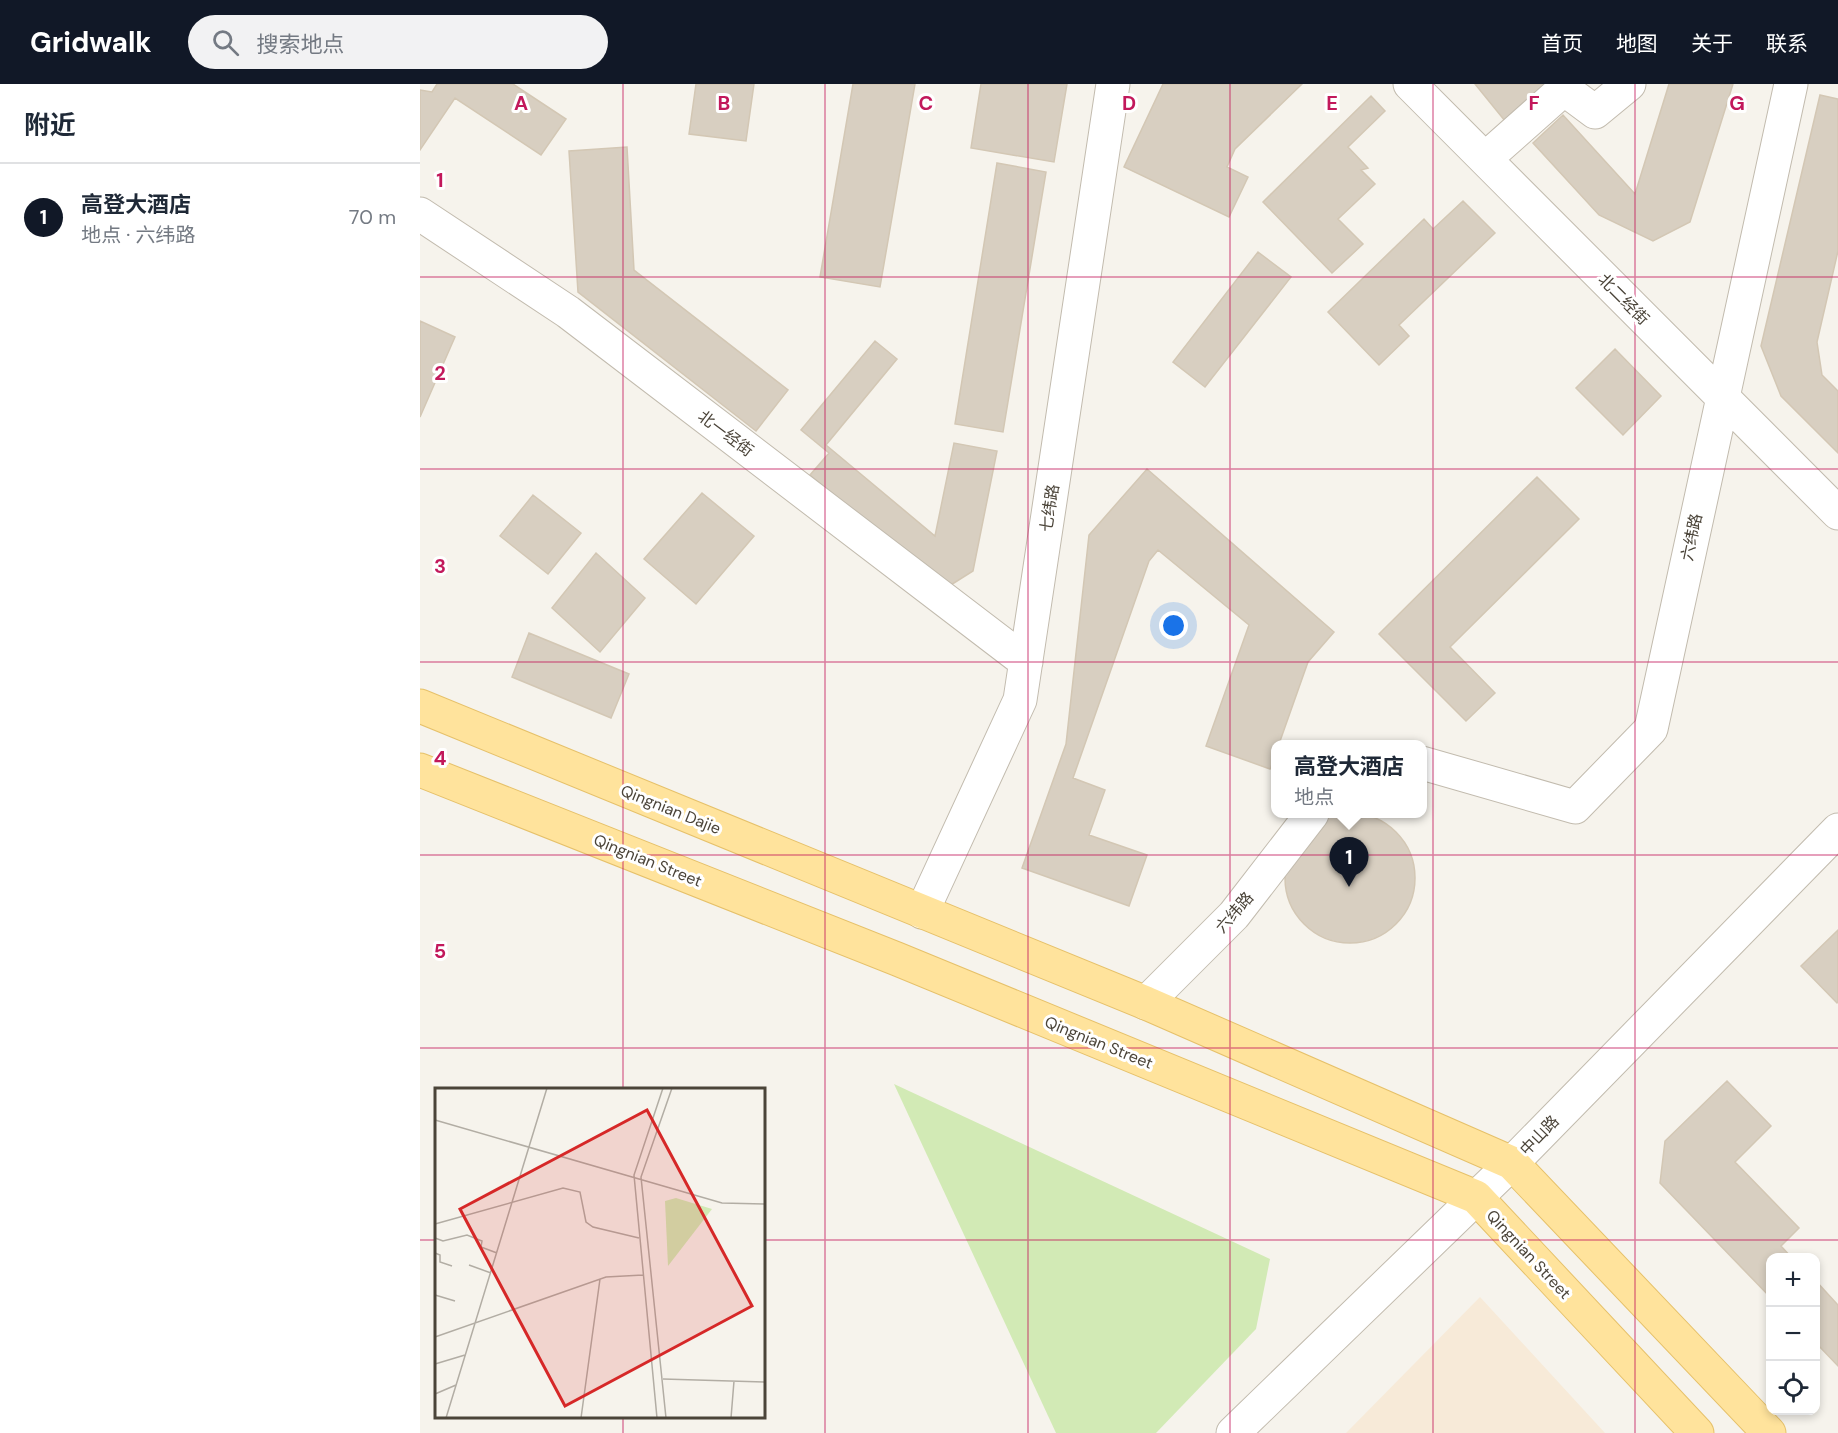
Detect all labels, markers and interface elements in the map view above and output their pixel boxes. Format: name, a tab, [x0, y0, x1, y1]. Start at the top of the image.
search box	[188, 15, 608, 69]
text: Gridwalk	[30, 24, 152, 61]
icon: search	[209, 26, 242, 59]
text: 搜索地点	[257, 30, 345, 59]
text: 首页	[1541, 30, 1583, 58]
text: 地图	[1616, 30, 1658, 58]
text: 关于	[1691, 30, 1733, 58]
text: 联系	[1766, 30, 1808, 58]
text: A	[514, 90, 528, 116]
text: B	[718, 90, 730, 116]
text: C	[919, 90, 933, 116]
text: D	[1122, 90, 1136, 116]
text: E	[1326, 90, 1338, 116]
text: F	[1528, 90, 1540, 116]
text: G	[1729, 90, 1745, 116]
text: 附近	[24, 108, 76, 142]
text: 1	[436, 167, 444, 193]
text: 高登大酒店	[81, 190, 191, 219]
text: 1	[40, 204, 47, 230]
text: 70 m	[349, 204, 396, 230]
text: 地点 · 六纬路	[81, 222, 196, 248]
street label: 北二经街	[1594, 269, 1654, 329]
text: 2	[434, 360, 446, 386]
street label: 北一经街	[694, 406, 758, 461]
street label: 七纬路	[1035, 483, 1064, 533]
street label: 六纬路	[1676, 511, 1707, 563]
text: 3	[434, 553, 446, 579]
your location	[1159, 611, 1188, 640]
popup	[1271, 740, 1427, 818]
text: 4	[434, 745, 447, 771]
text: 高登大酒店	[1294, 752, 1404, 781]
street label: Qingnian Dajie	[618, 780, 724, 839]
text: 地点	[1294, 784, 1334, 810]
street label: Qingnian Street	[591, 829, 705, 892]
pin: 1	[1330, 838, 1368, 887]
street label: 六纬路	[1211, 887, 1258, 937]
text: 5	[434, 938, 446, 964]
street label: Qingnian Street	[1042, 1011, 1156, 1074]
inset map	[435, 1088, 765, 1418]
street label: 中山路	[1515, 1111, 1564, 1160]
street label: Qingnian Street	[1482, 1205, 1575, 1304]
map controls	[1766, 1253, 1820, 1415]
button: +	[1766, 1253, 1820, 1307]
button: −	[1766, 1307, 1820, 1361]
button: locate	[1766, 1361, 1820, 1415]

